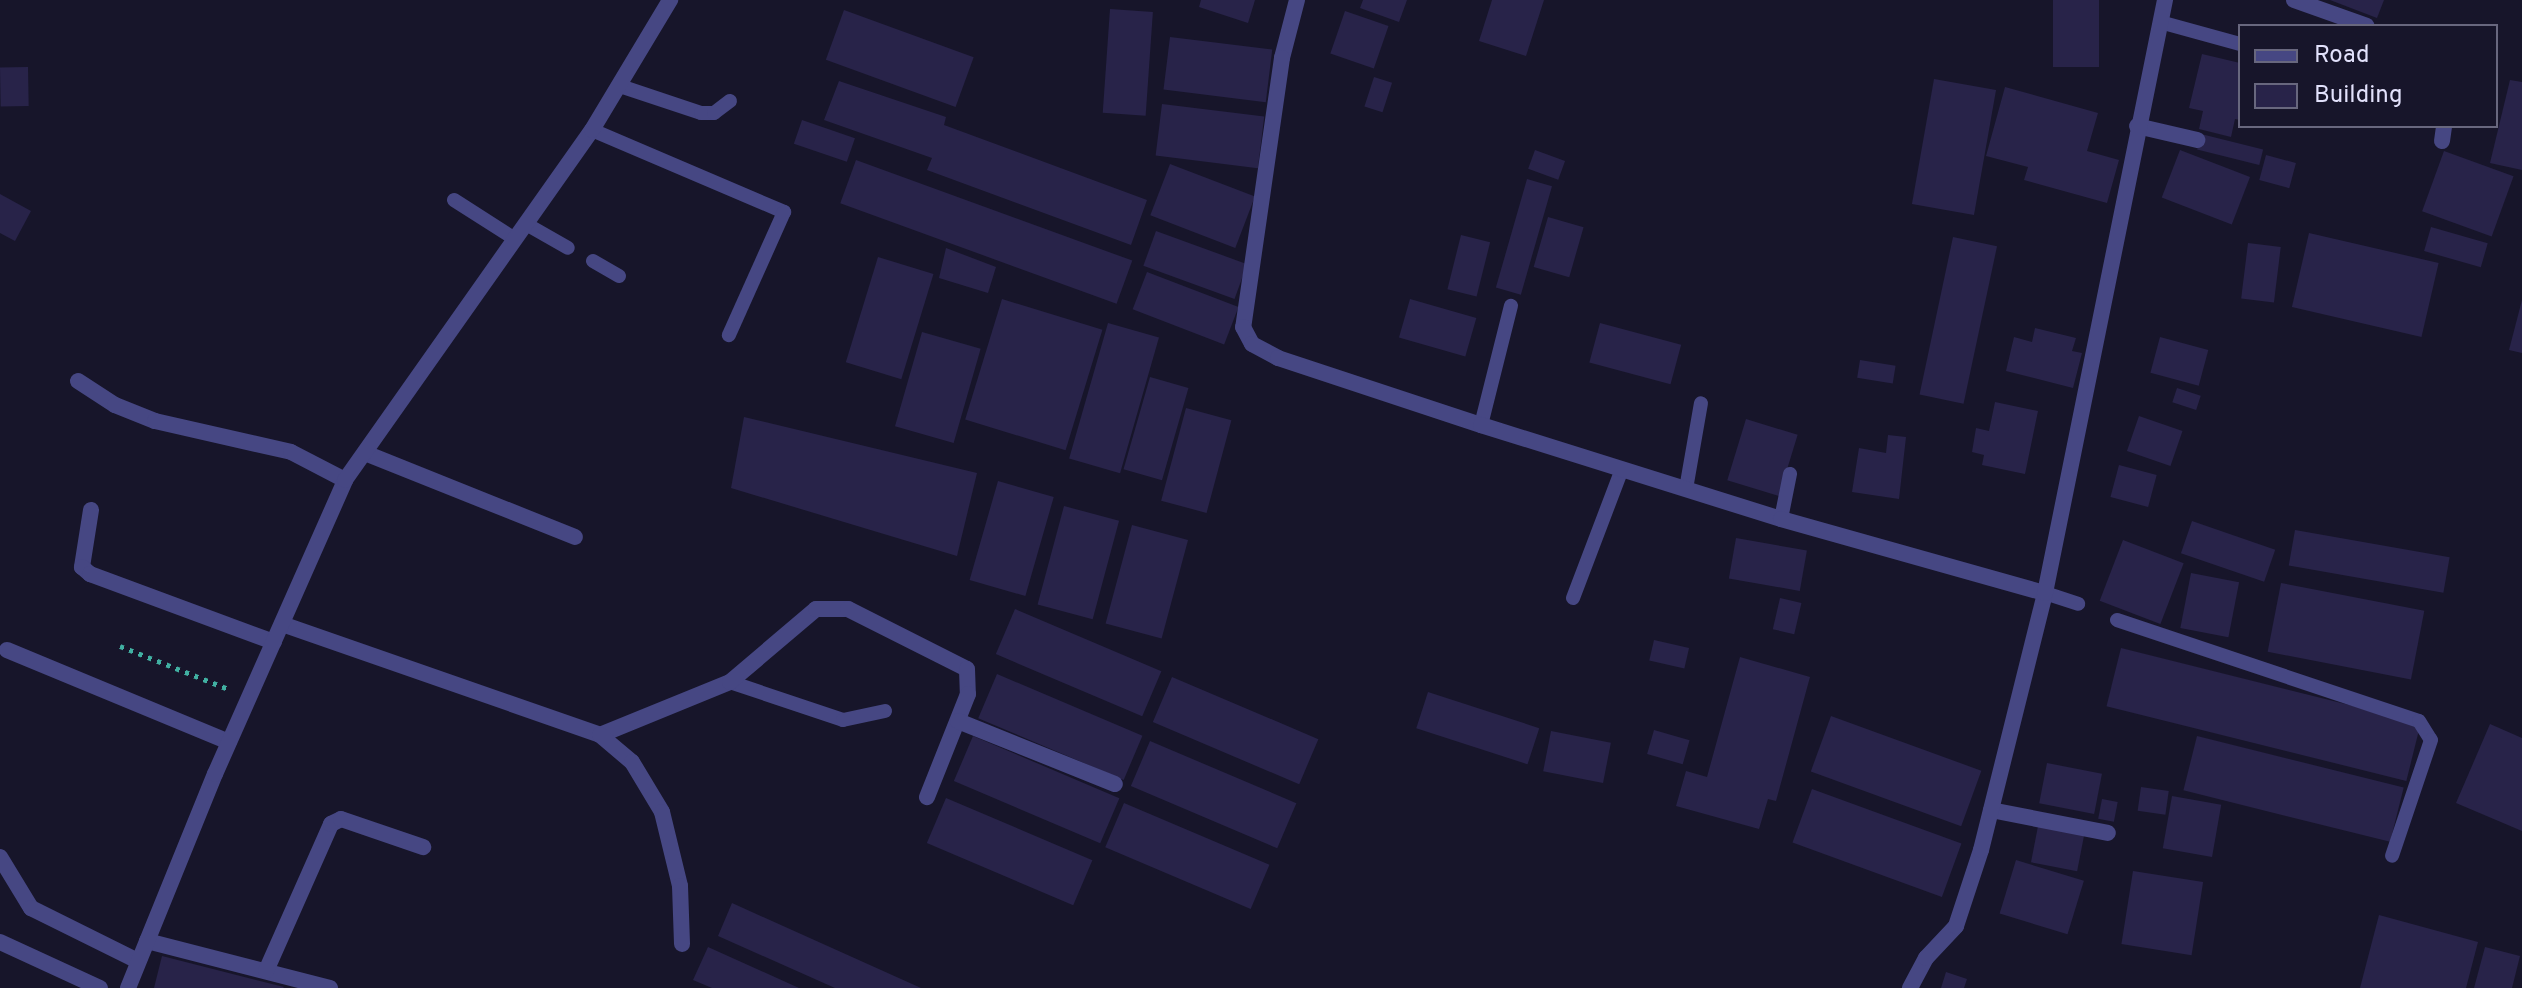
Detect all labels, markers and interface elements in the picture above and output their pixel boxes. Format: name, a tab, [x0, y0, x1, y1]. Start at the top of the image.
legend	[2238, 24, 2498, 128]
text: Road	[2314, 41, 2370, 71]
text: Building	[2314, 81, 2403, 111]

